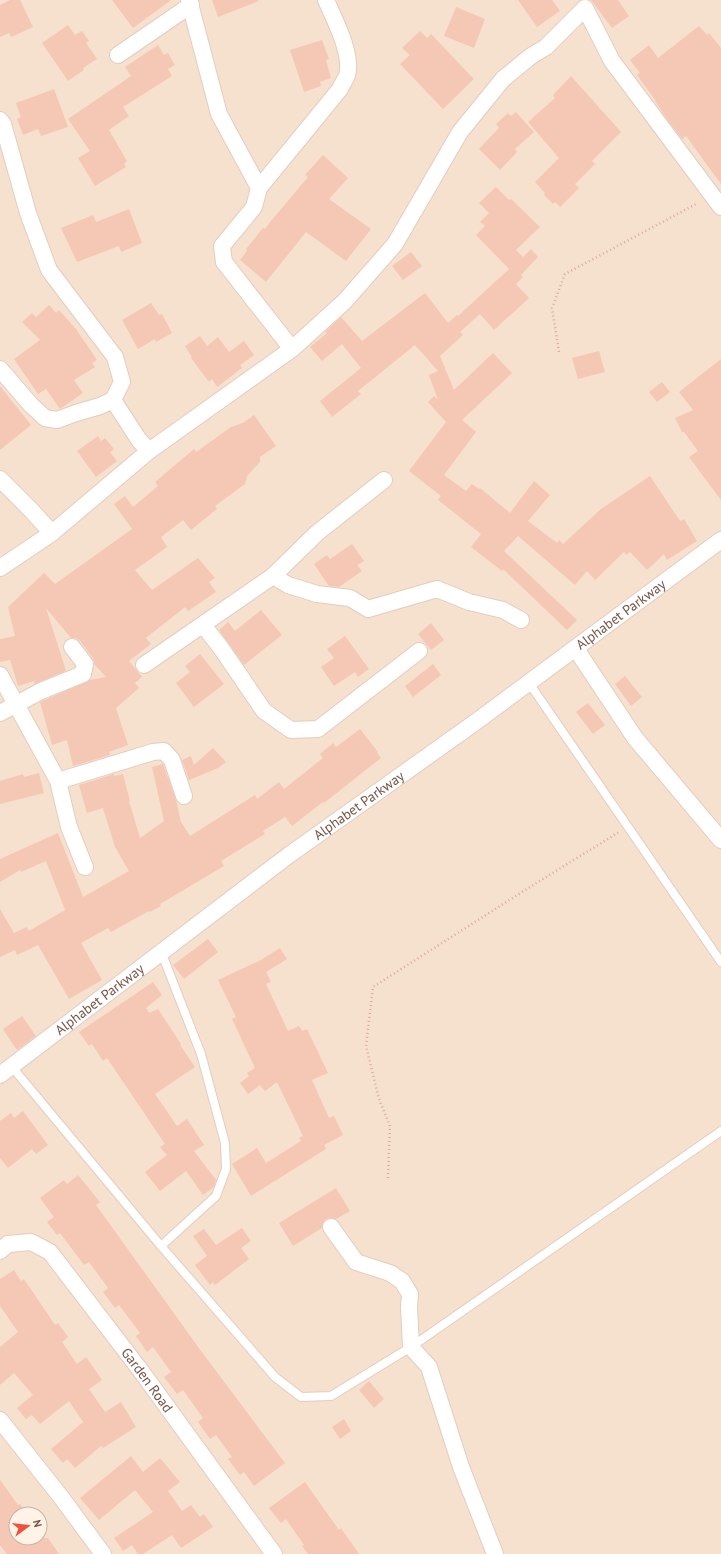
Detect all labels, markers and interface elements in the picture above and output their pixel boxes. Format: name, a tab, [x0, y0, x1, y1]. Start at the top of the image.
street label: Alphabet Parkway	[572, 575, 670, 654]
street label: Alphabet Parkway	[310, 766, 408, 844]
street label: Alphabet Parkway	[51, 959, 148, 1039]
street label: Garden Road	[117, 1344, 177, 1416]
north arrow	[8, 1506, 48, 1546]
text: N	[30, 1518, 45, 1529]

